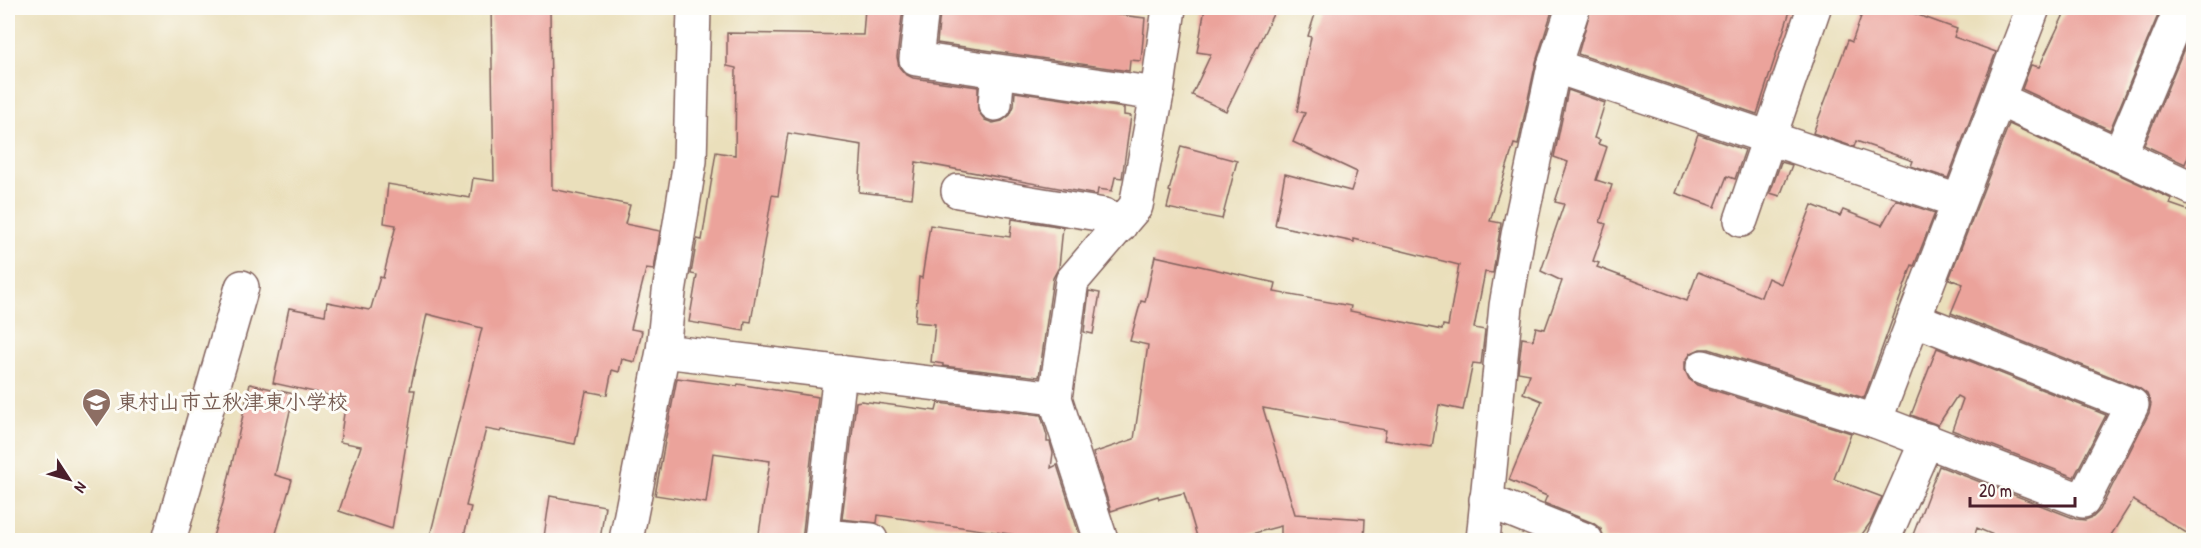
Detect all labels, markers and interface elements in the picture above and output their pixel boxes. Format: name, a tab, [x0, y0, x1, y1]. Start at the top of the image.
school or university icon: 東村山市立秋津東小学校	[80, 386, 112, 428]
place label: 東村山市立秋津東小学校	[117, 387, 348, 416]
north arrow	[39, 449, 99, 509]
scale bar	[1970, 470, 2075, 508]
text: N	[69, 478, 93, 498]
text: 20 m	[1979, 478, 2012, 503]

